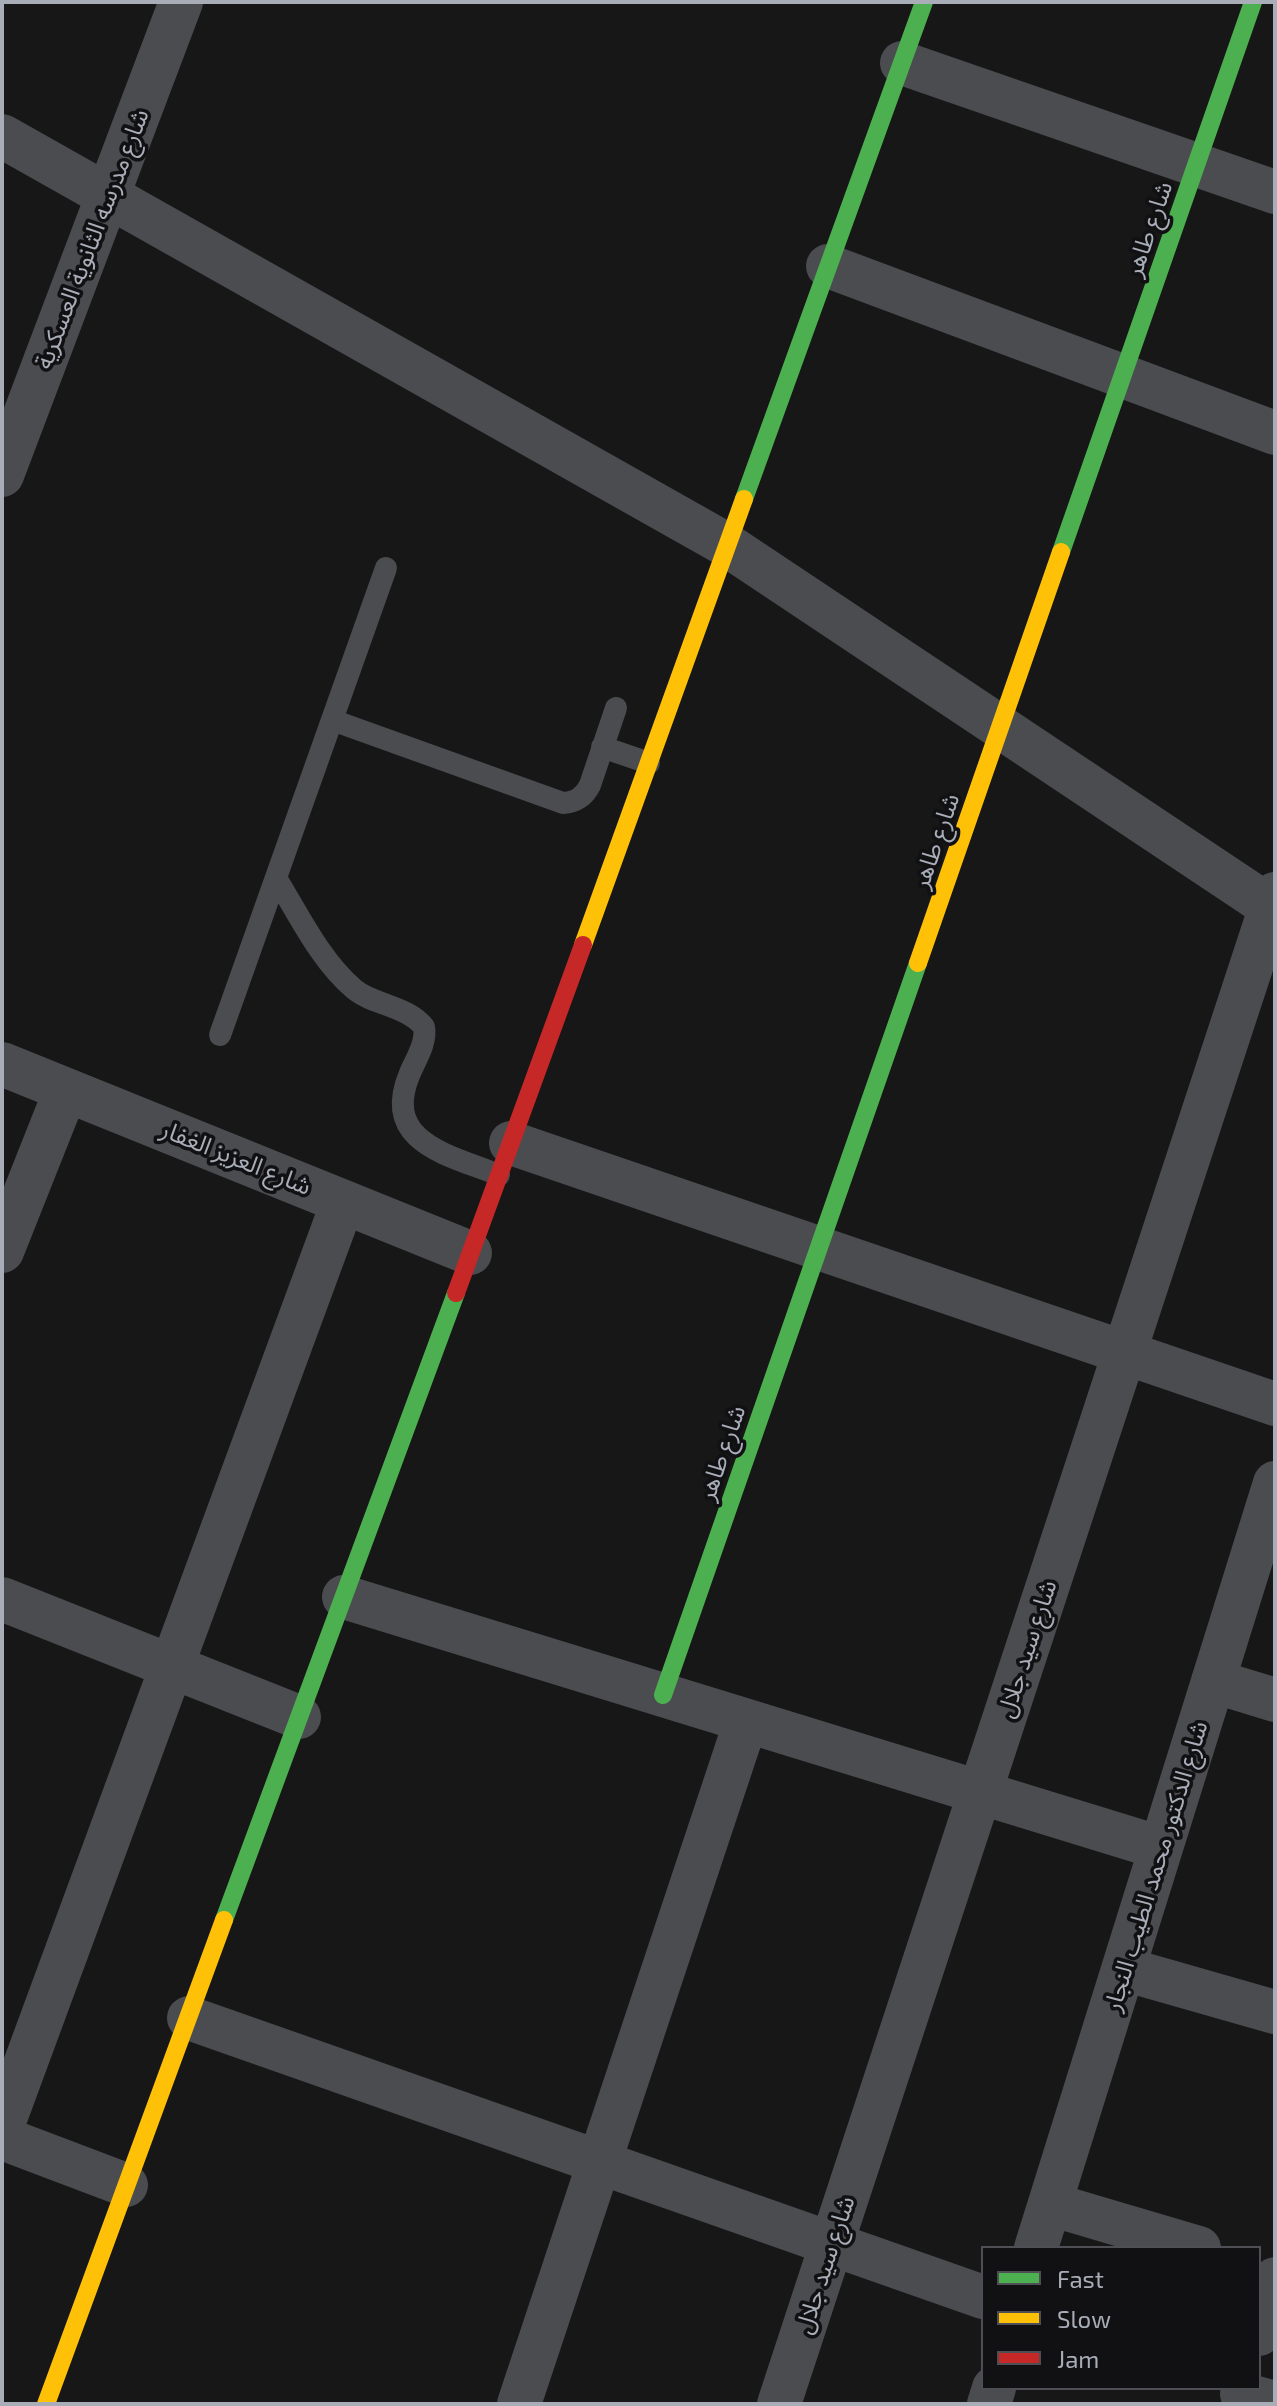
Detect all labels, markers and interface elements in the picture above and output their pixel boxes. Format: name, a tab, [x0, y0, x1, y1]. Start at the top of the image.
street label: شارع مدرسه الثانوية العسكرية	[29, 105, 155, 373]
street label: شارع طاهر	[1119, 178, 1179, 280]
street label: شارع طاهر	[906, 790, 966, 892]
street label: شارع العزيز الغفار	[157, 1115, 315, 1201]
street label: شارع طاهر	[692, 1402, 752, 1504]
street label: شارع سيد جلال	[991, 1576, 1063, 1722]
street label: شارع الدكتور محمد الطيب النجار	[1098, 1717, 1214, 2015]
street label: شارع سيد جلال	[789, 2192, 861, 2338]
legend	[981, 2246, 1261, 2390]
text: Fast	[1057, 2264, 1104, 2293]
text: Slow	[1057, 2304, 1111, 2333]
text: Jam	[1057, 2344, 1099, 2373]

